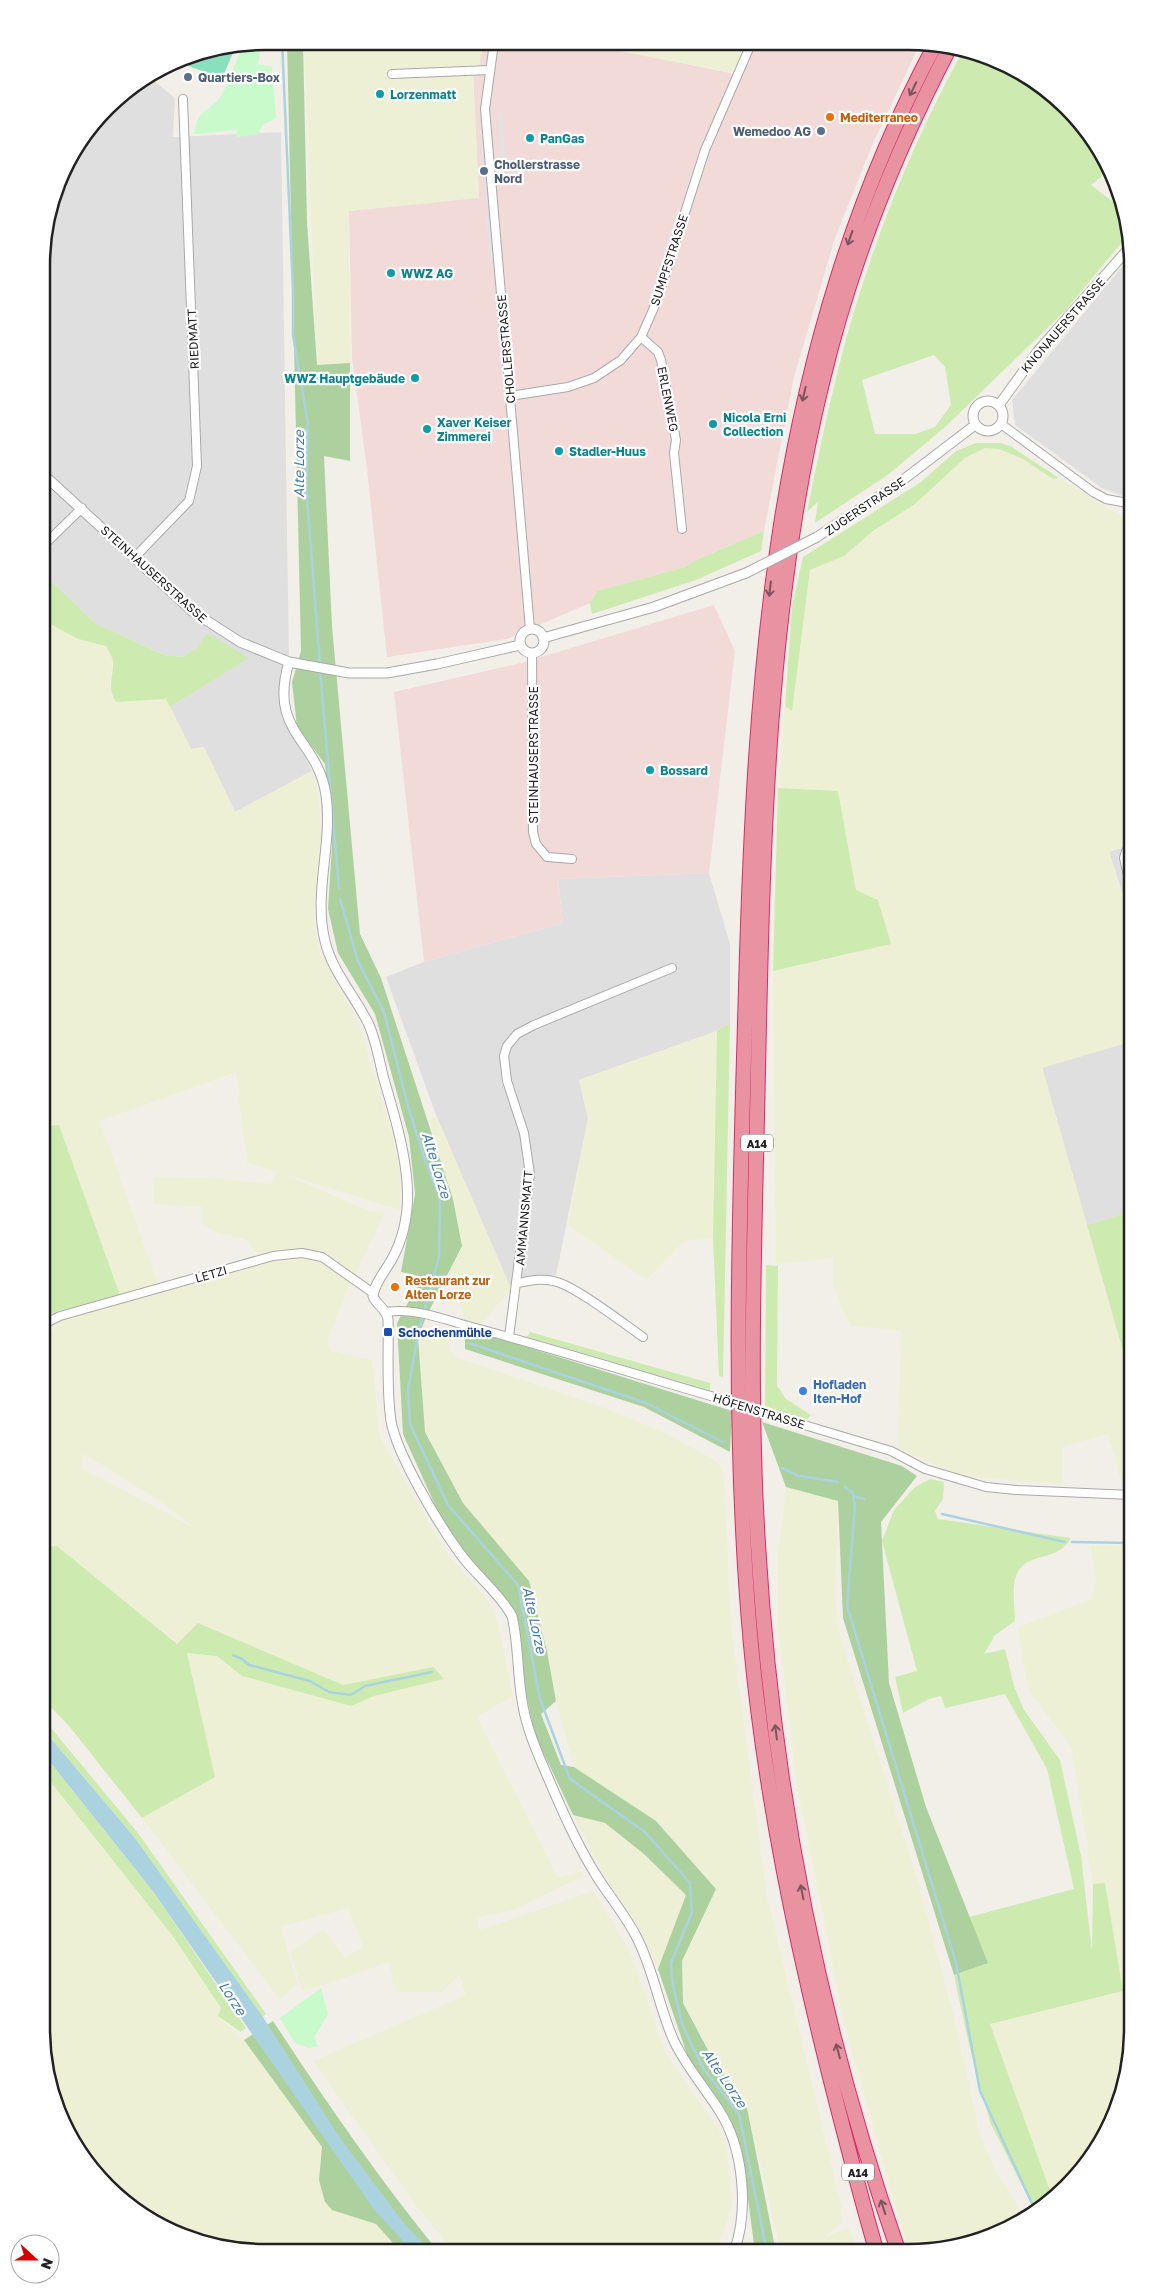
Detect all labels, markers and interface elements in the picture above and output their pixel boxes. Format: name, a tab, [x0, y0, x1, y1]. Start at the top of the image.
place label: Quartiers-Box	[198, 70, 280, 85]
marker: Quartiers-Box	[182, 71, 194, 83]
one-way arrow	[907, 81, 917, 96]
place label: Lorzenmatt	[390, 87, 456, 102]
marker: Lorzenmatt	[374, 88, 386, 100]
place label: Mediterraneo	[840, 110, 918, 125]
marker: Mediterraneo	[824, 111, 836, 123]
place label: Wemedoo AG	[733, 124, 811, 139]
marker: Wemedoo AG	[815, 125, 827, 137]
place label: PanGas	[540, 131, 585, 146]
marker: PanGas	[524, 132, 536, 144]
place label: Chollerstrasse Nord	[494, 157, 580, 186]
marker: Chollerstrasse Nord	[478, 165, 490, 177]
street label: SUMPFSTRASSE	[647, 212, 691, 308]
one-way arrow	[845, 230, 854, 246]
place label: WWZ AG	[401, 266, 453, 281]
marker: WWZ AG	[385, 267, 397, 279]
street label: KNONAUERSTRASSE	[1018, 274, 1108, 376]
street label: CHOLLERSTRASSE	[494, 294, 518, 404]
street label: RIEDMATT	[184, 308, 202, 370]
street label: ERLENWEG	[654, 365, 682, 433]
place label: WWZ Hauptgebäude	[284, 371, 405, 386]
marker: WWZ Hauptgebäude	[409, 372, 421, 384]
one-way arrow	[799, 386, 808, 402]
place label: Nicola Erni Collection	[723, 410, 786, 439]
place label: Xaver Keiser Zimmerei	[437, 415, 512, 444]
marker: Nicola Erni Collection	[707, 418, 719, 430]
marker: Xaver Keiser Zimmerei	[421, 423, 433, 435]
water label: Alte Lorze	[290, 429, 307, 498]
place label: Stadler-Huus	[569, 444, 646, 459]
marker: Stadler-Huus	[553, 445, 565, 457]
street label: ZUGERSTRASSE	[822, 474, 908, 538]
street label: STEINHAUSERSTRASSE	[98, 522, 210, 626]
one-way arrow	[765, 581, 775, 597]
street label: STEINHAUSERSTRASSE	[526, 686, 541, 824]
place label: Bossard	[660, 763, 708, 778]
marker: Bossard	[644, 764, 656, 776]
water label: Alte Lorze	[419, 1130, 455, 1201]
road number: A14	[741, 1134, 773, 1152]
street label: AMMANNSMATT	[512, 1169, 536, 1266]
street label: LETZI	[193, 1262, 229, 1286]
place label: Restaurant zur Alten Lorze	[405, 1273, 491, 1302]
marker: Restaurant zur Alten Lorze	[389, 1281, 401, 1293]
place label: Schochenmühle	[398, 1325, 492, 1340]
marker: Schochenmühle	[382, 1326, 394, 1338]
place label: Hofladen Iten-Hof	[813, 1377, 866, 1406]
marker: Hofladen Iten-Hof	[797, 1385, 809, 1397]
street label: HÖFENSTRASSE	[711, 1390, 807, 1432]
water label: Alte Lorze	[520, 1585, 551, 1656]
one-way arrow	[770, 1724, 780, 1740]
one-way arrow	[796, 1885, 806, 1901]
water label: Lorze	[216, 1978, 251, 2019]
one-way arrow	[832, 2043, 842, 2059]
water label: Alte Lorze	[699, 2045, 751, 2112]
road number: A14	[842, 2164, 874, 2180]
one-way arrow	[878, 2199, 887, 2215]
north arrow	[10, 2234, 60, 2284]
text: N	[38, 2256, 57, 2272]

